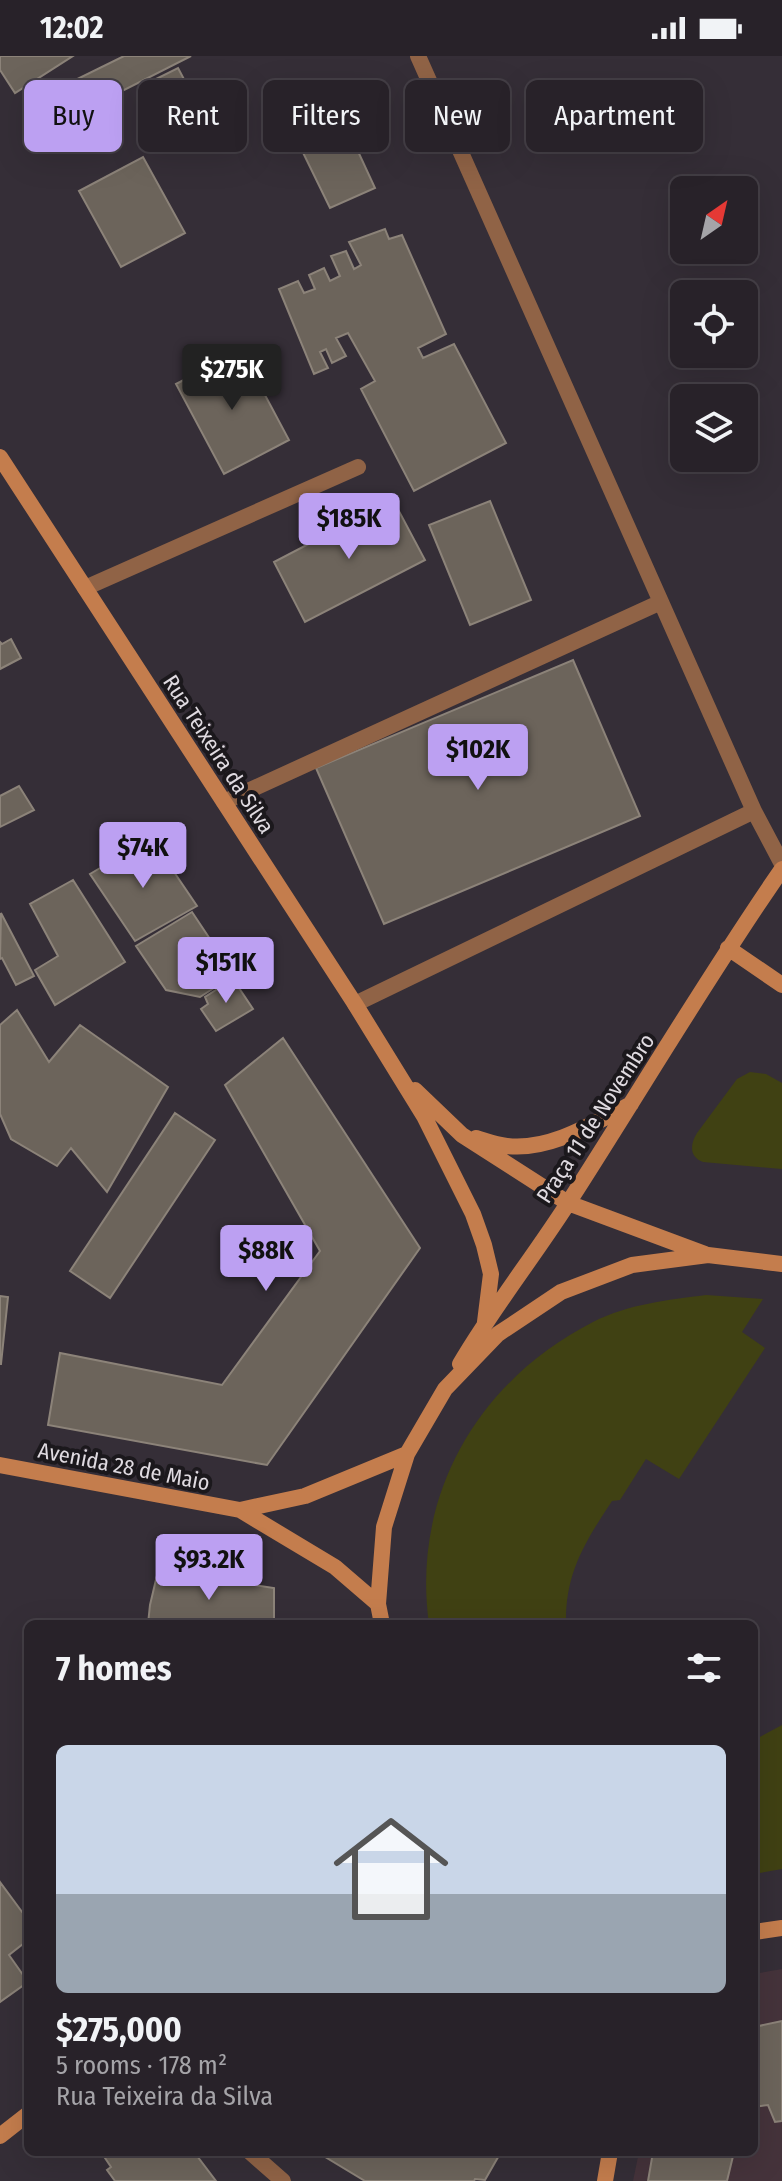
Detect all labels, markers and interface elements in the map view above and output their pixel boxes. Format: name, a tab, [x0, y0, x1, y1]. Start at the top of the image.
text: 12:02	[40, 10, 103, 46]
chip: Buy	[24, 80, 122, 152]
chip: Rent	[138, 80, 247, 152]
chip: Filters	[263, 80, 389, 152]
chip: New	[405, 80, 510, 152]
chip: Apartment	[526, 80, 703, 152]
north arrow	[670, 176, 758, 264]
map controls	[670, 176, 758, 472]
button: locate	[670, 280, 758, 368]
pin: $275K	[176, 344, 288, 412]
text: $275K	[200, 354, 264, 385]
button: layers	[670, 384, 758, 472]
pin: $185K	[293, 493, 405, 561]
text: $185K	[317, 503, 381, 534]
street label: Rua Teixeira da Silva	[157, 670, 280, 839]
pin: $102K	[422, 724, 534, 792]
text: $102K	[446, 734, 510, 765]
pin: $74K	[96, 822, 190, 890]
text: $74K	[117, 832, 169, 863]
pin: $151K	[170, 937, 282, 1005]
text: $151K	[196, 947, 256, 978]
street label: Praça 11 de Novembro	[531, 1029, 660, 1208]
pin: $88K	[219, 1225, 313, 1293]
text: $88K	[238, 1235, 294, 1266]
street label: Avenida 28 de Maio	[36, 1437, 212, 1496]
pin: $93.2K	[144, 1534, 274, 1602]
text: $93.2K	[174, 1544, 244, 1575]
icon: filters	[682, 1646, 726, 1690]
text: 7 homes	[56, 1648, 172, 1689]
icon: home	[319, 1797, 463, 1941]
text: $275,000	[56, 2009, 182, 2050]
text: 5 rooms · 178 m²	[56, 2050, 227, 2081]
text: Rua Teixeira da Silva	[56, 2081, 273, 2112]

